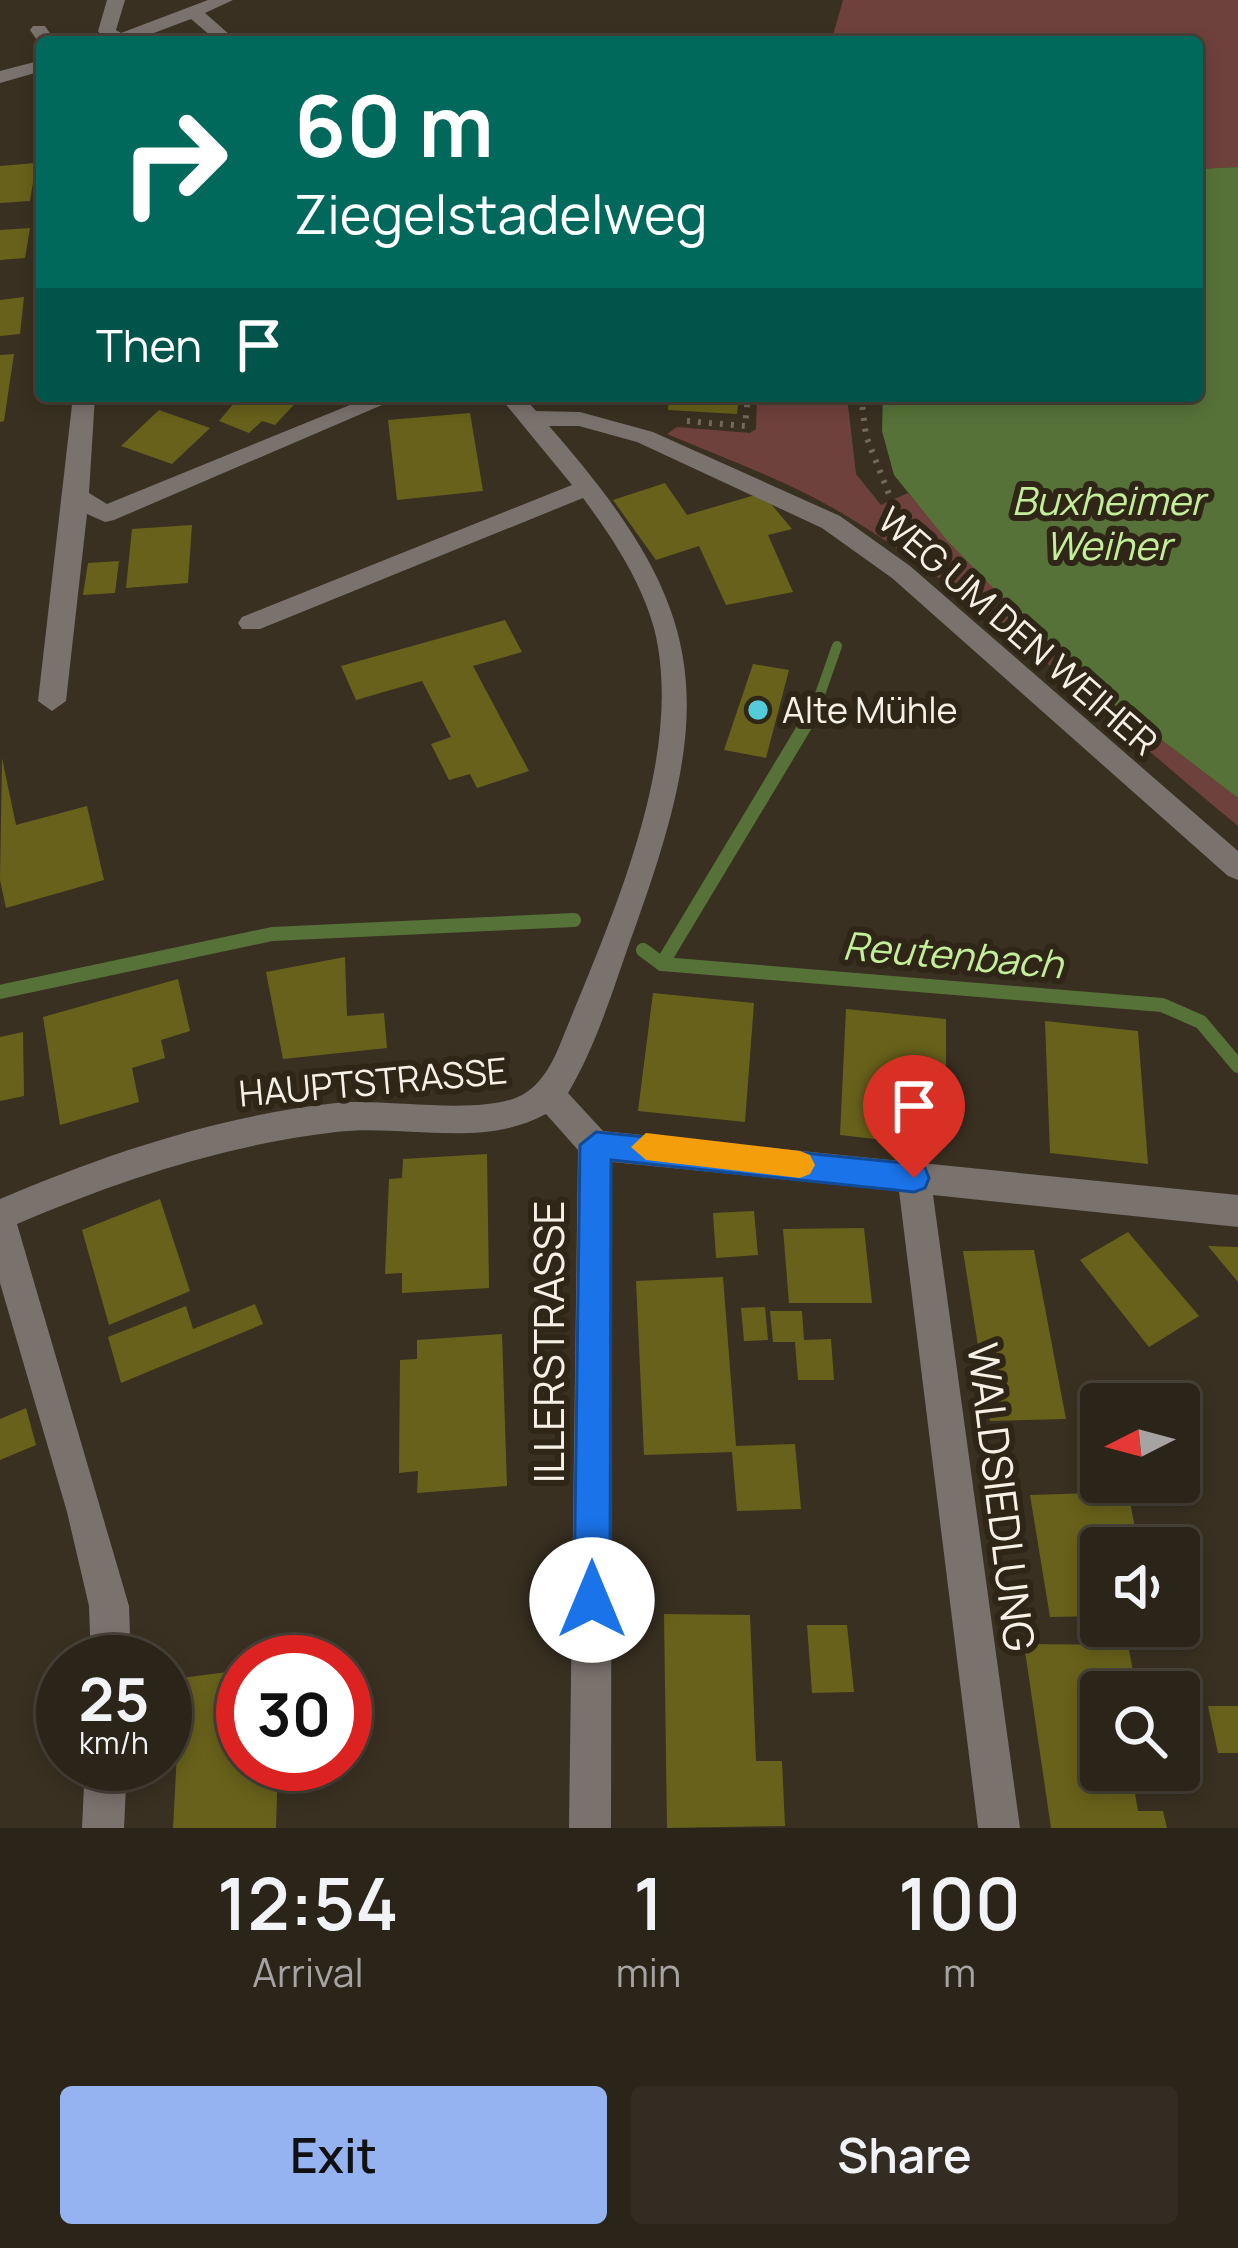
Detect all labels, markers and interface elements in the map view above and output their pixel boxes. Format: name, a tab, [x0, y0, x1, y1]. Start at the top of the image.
text: 60 m	[294, 67, 494, 182]
icon: right	[96, 84, 252, 240]
text: Ziegelstadelweg	[294, 176, 708, 250]
icon: arrive	[226, 312, 292, 378]
text: Then	[96, 314, 202, 376]
water label: Buxheimer Weiher	[1012, 473, 1209, 572]
street label: WEG UM DEN WEIHER	[868, 496, 1169, 766]
place label: Alte Mühle	[782, 685, 958, 734]
marker: Alte Mühle	[745, 697, 771, 723]
water label: Reutenbach	[841, 918, 1067, 991]
street label: HAUPTSTRASSE	[237, 1045, 509, 1118]
pin	[863, 1055, 965, 1178]
icon: arrive	[881, 1073, 947, 1139]
street label: ILLERSTRASSE	[519, 1201, 577, 1483]
street label: WALDSIEDLUNG	[954, 1340, 1050, 1654]
north arrow	[1080, 1383, 1200, 1503]
map controls	[1080, 1383, 1200, 1791]
button: sound	[1080, 1527, 1200, 1647]
position arrow	[529, 1537, 655, 1663]
speed limit sign: 30	[216, 1635, 372, 1791]
text: 25	[79, 1657, 149, 1739]
button: search	[1080, 1671, 1200, 1791]
text: km/h	[79, 1722, 149, 1763]
text: 12:54	[217, 1853, 399, 1952]
text: 1	[633, 1853, 664, 1952]
text: 100	[898, 1853, 1021, 1952]
text: Arrival	[252, 1945, 364, 1999]
text: min	[616, 1945, 681, 1999]
text: m	[943, 1945, 976, 1999]
button: Exit	[60, 2086, 607, 2224]
button: Share	[631, 2086, 1178, 2224]

